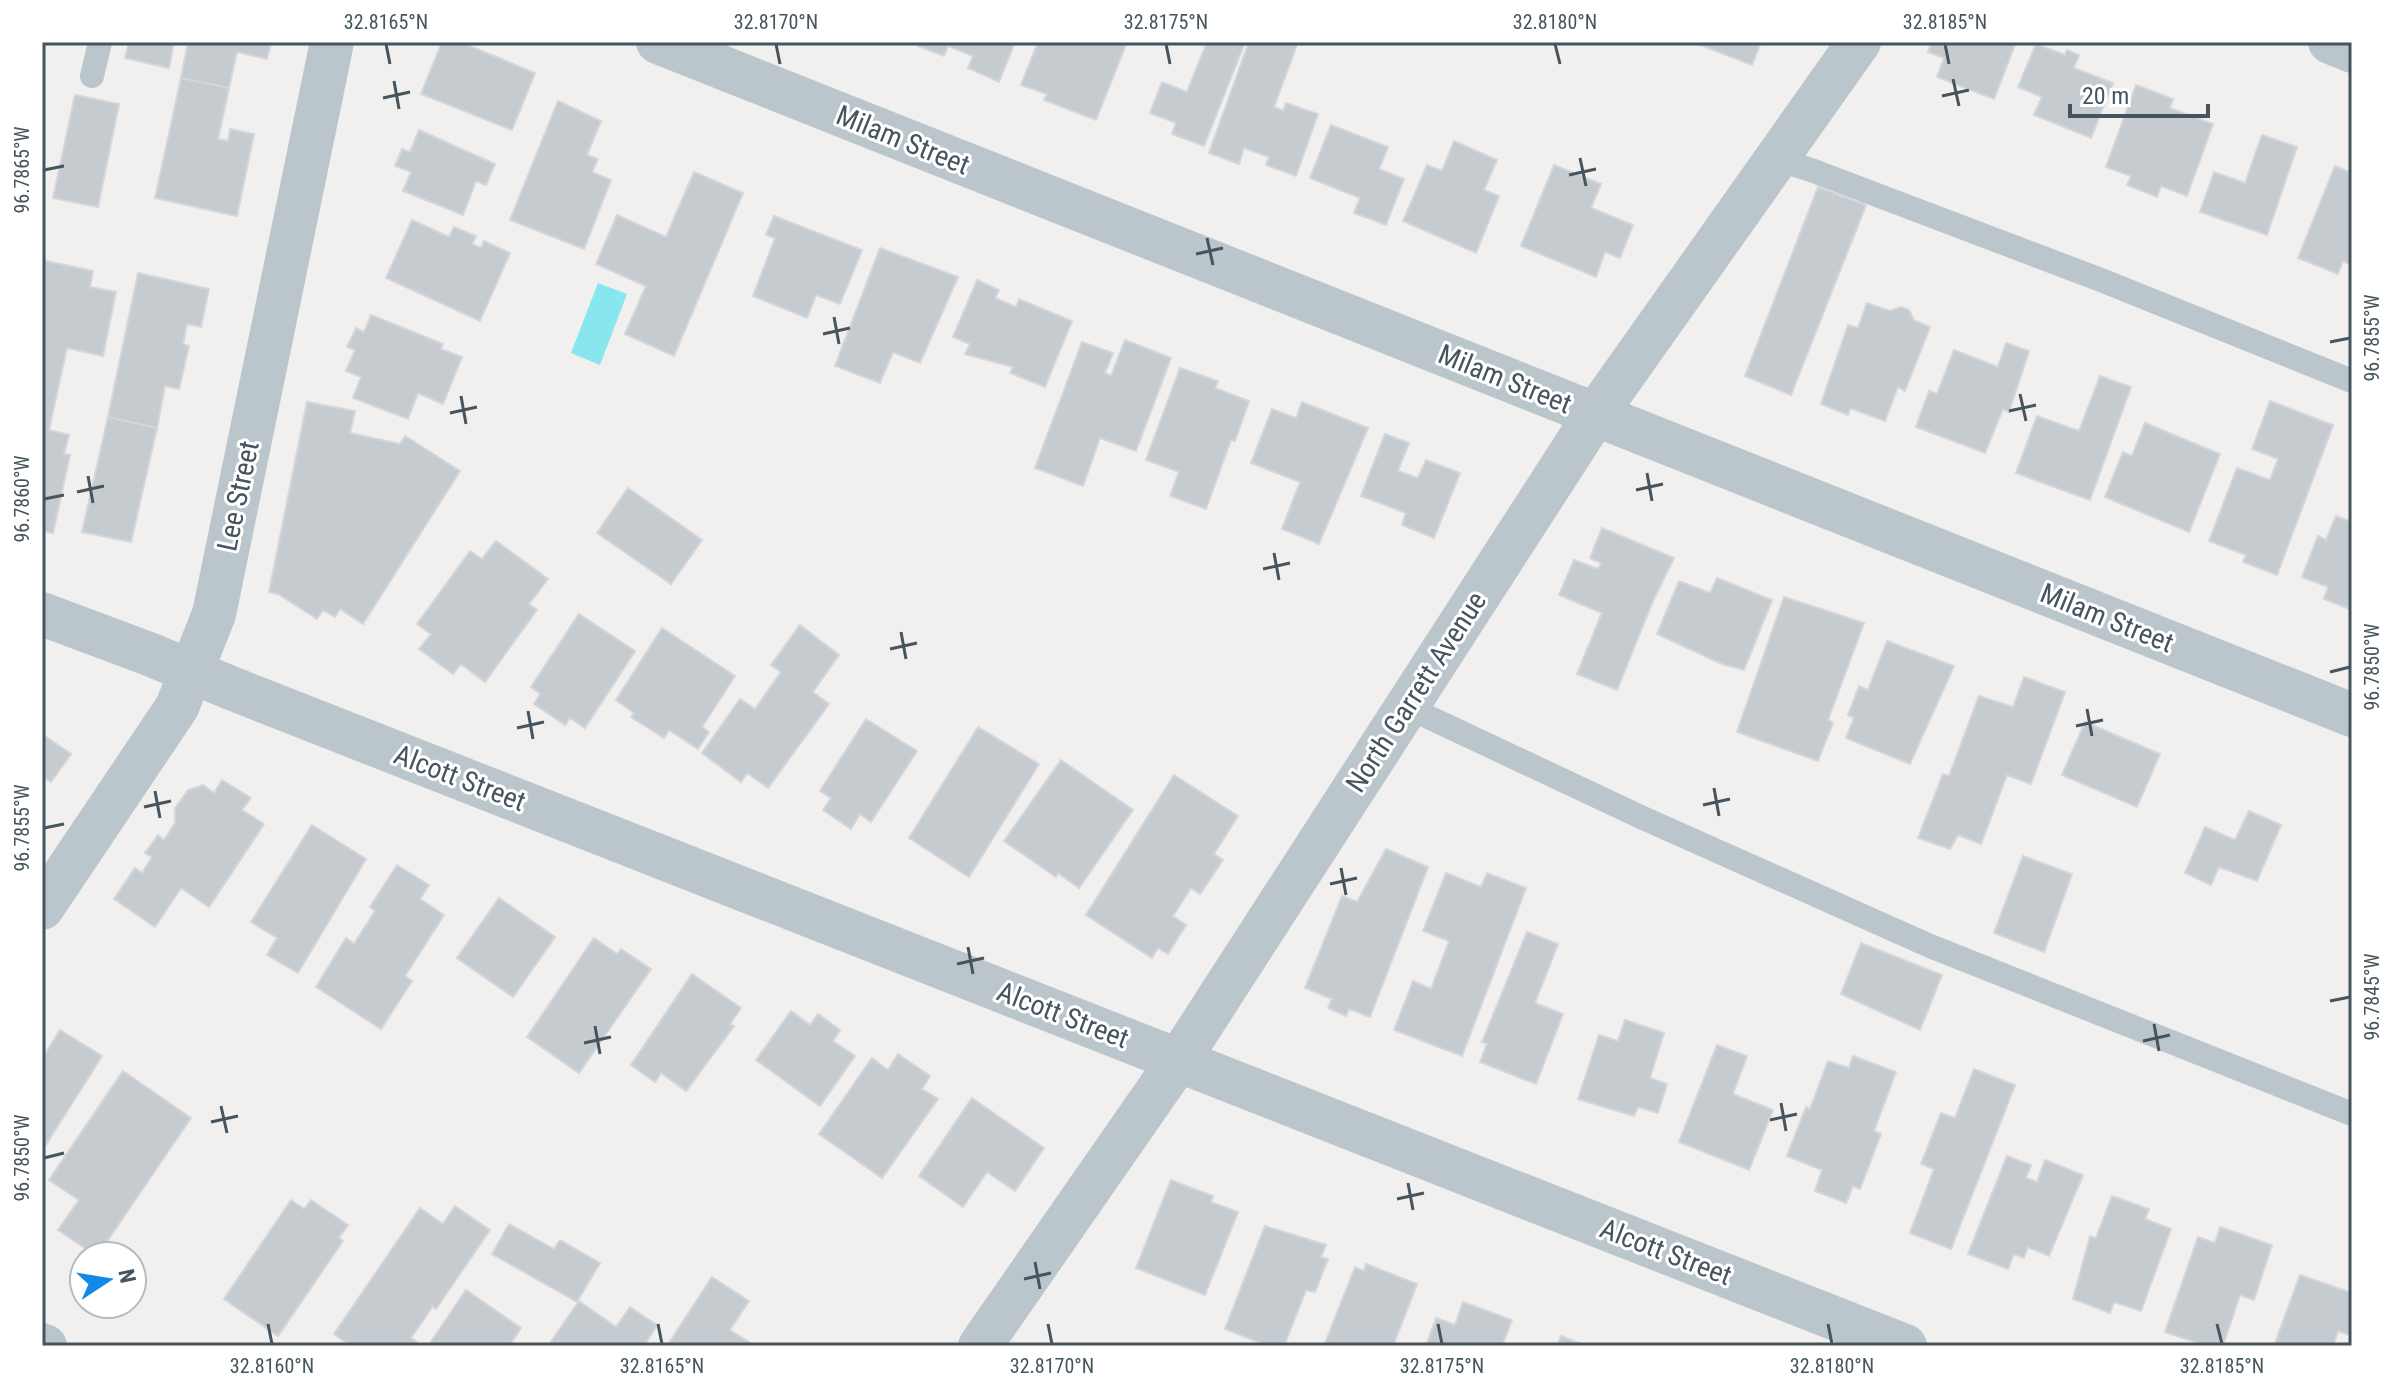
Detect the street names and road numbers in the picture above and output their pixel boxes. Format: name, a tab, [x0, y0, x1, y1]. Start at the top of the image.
street label: Milam Street	[832, 98, 974, 182]
street label: Milam Street	[1434, 337, 1576, 421]
street label: Lee Street	[210, 438, 266, 554]
street label: Milam Street	[2036, 576, 2178, 660]
street label: North Garrett Avenue	[1339, 586, 1493, 798]
street label: Alcott Street	[390, 738, 530, 818]
street label: Alcott Street	[993, 975, 1133, 1055]
street label: Alcott Street	[1596, 1212, 1736, 1292]

